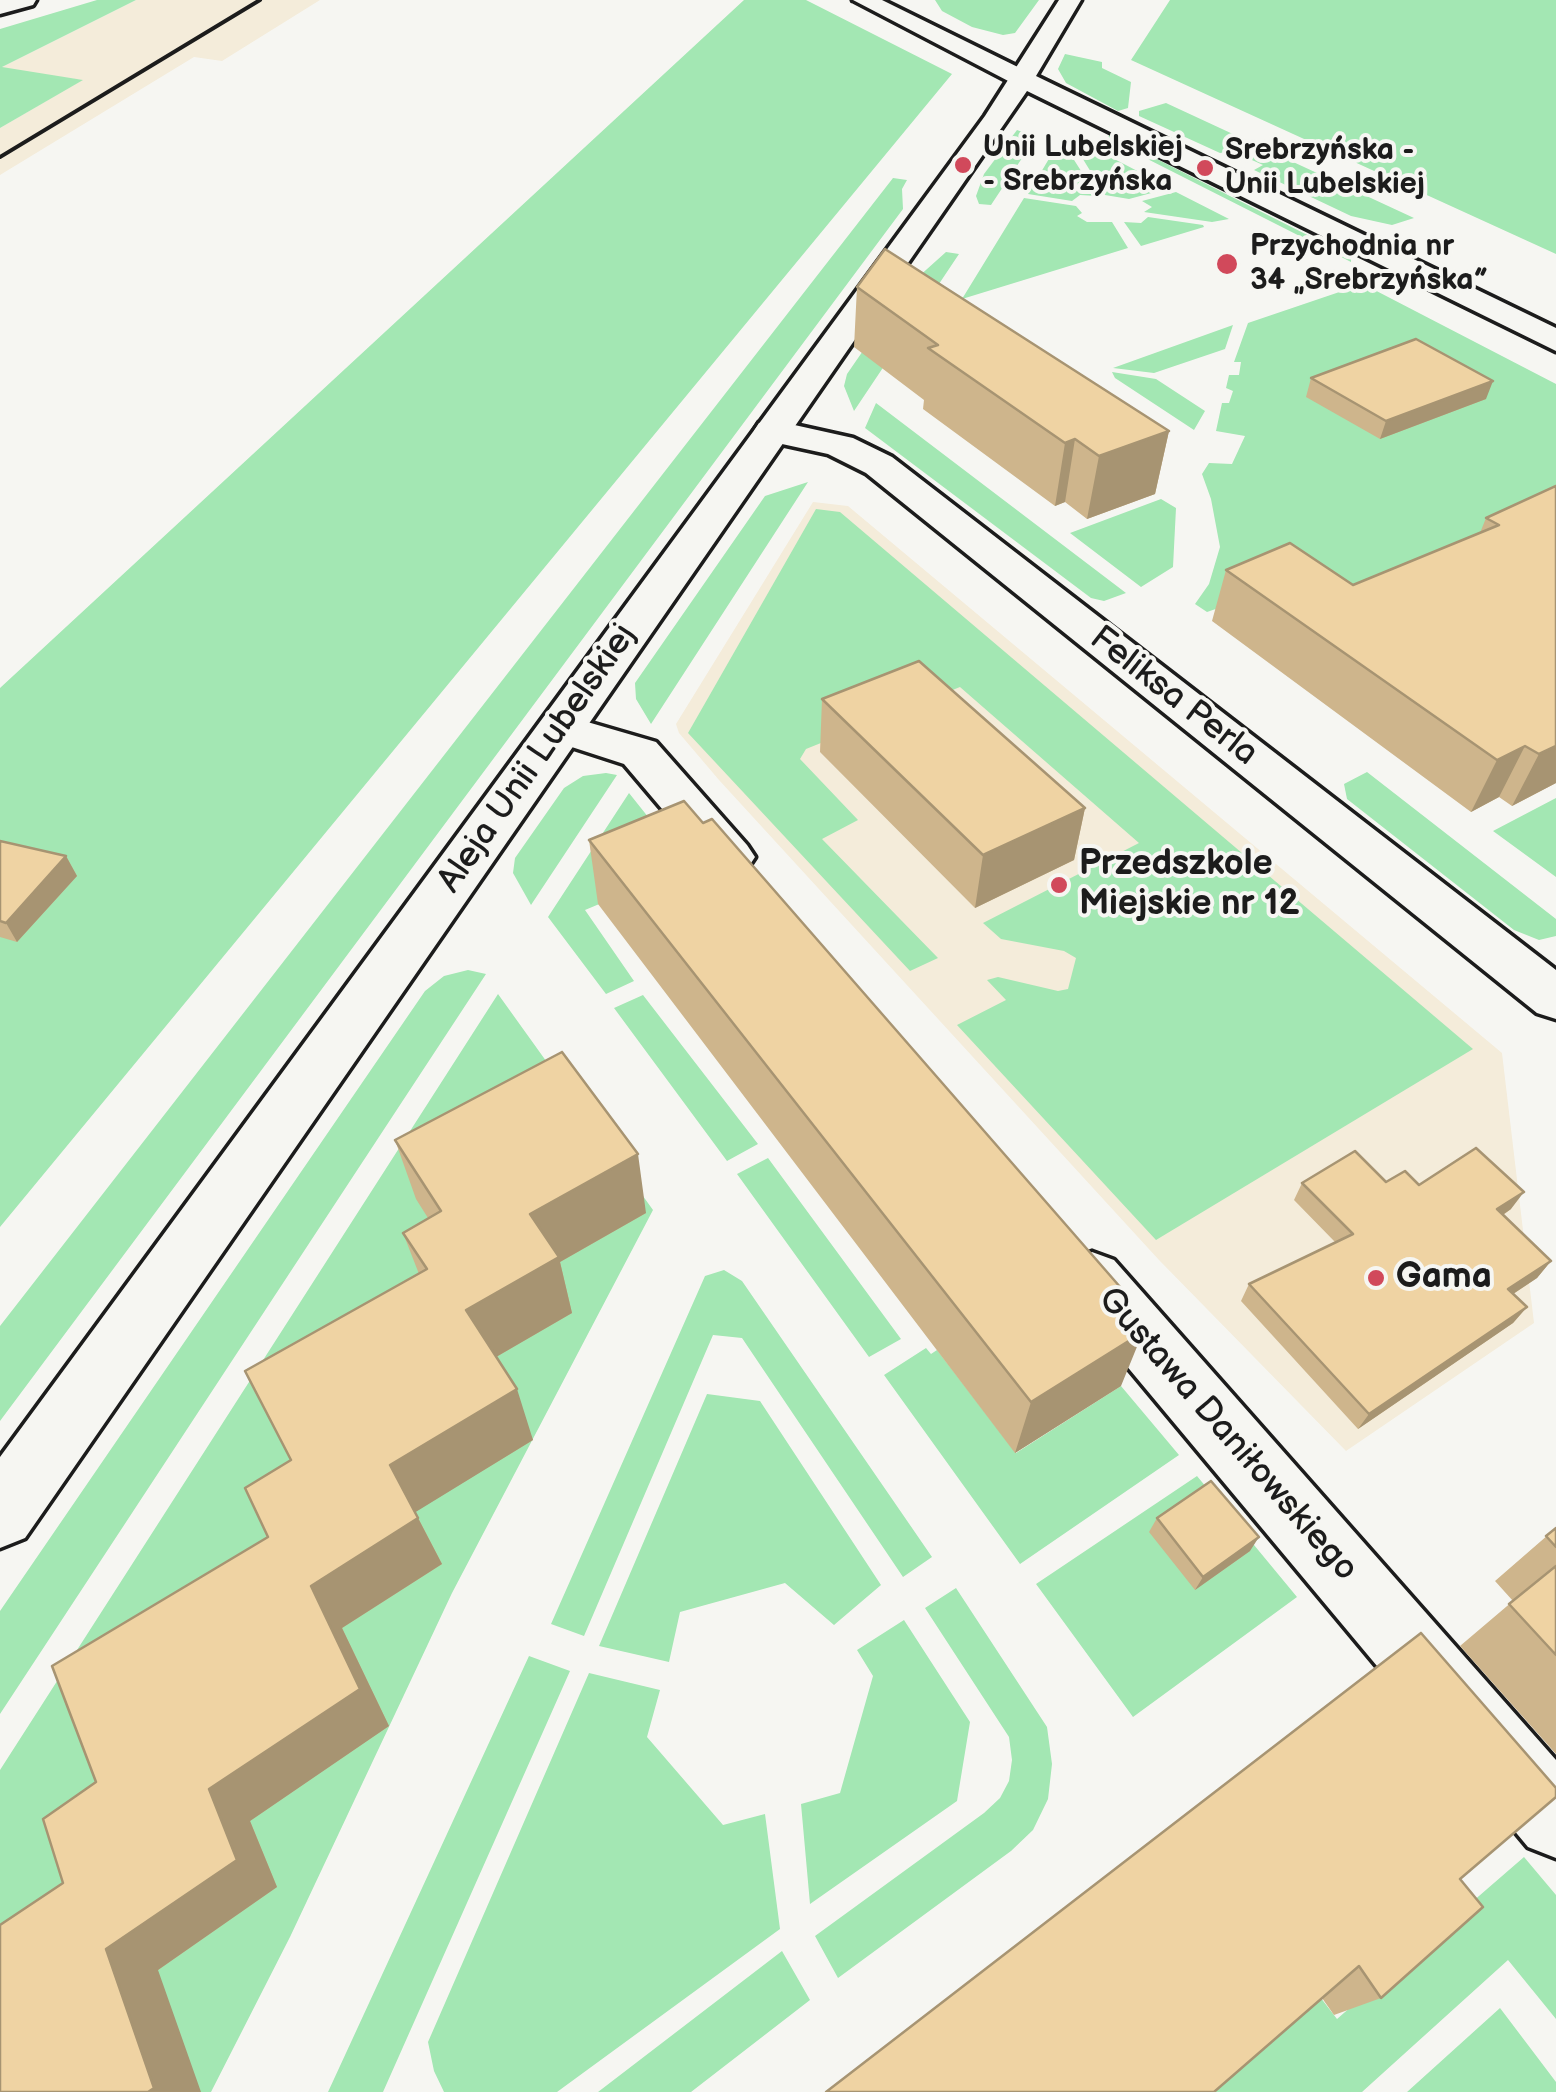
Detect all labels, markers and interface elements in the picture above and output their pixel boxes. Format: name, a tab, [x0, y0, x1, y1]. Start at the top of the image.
place label: Unii Lubelskiej - Srebrzyńska	[983, 130, 1183, 200]
place label: Srebrzyńska - Unii Lubelskiej	[1225, 133, 1425, 204]
marker: Unii Lubelskiej - Srebrzyńska	[952, 154, 974, 176]
marker: Srebrzyńska - Unii Lubelskiej	[1194, 157, 1216, 179]
place label: Przychodnia nr 34 „Srebrzyńska”	[1250, 229, 1488, 300]
marker: Przychodnia nr 34 „Srebrzyńska”	[1214, 251, 1240, 277]
street label: Aleja Unii Lubelskiej	[430, 617, 646, 901]
street label: Feliksa Perla	[1081, 618, 1265, 776]
place label: Przedszkole Miejskie nr 12	[1079, 844, 1300, 926]
marker: Przedszkole Miejskie nr 12	[1048, 874, 1070, 896]
place label: Gama	[1396, 1257, 1492, 1299]
marker: Gama	[1365, 1267, 1387, 1289]
street label: Gustawa Daniłowskiego	[1088, 1280, 1366, 1590]

